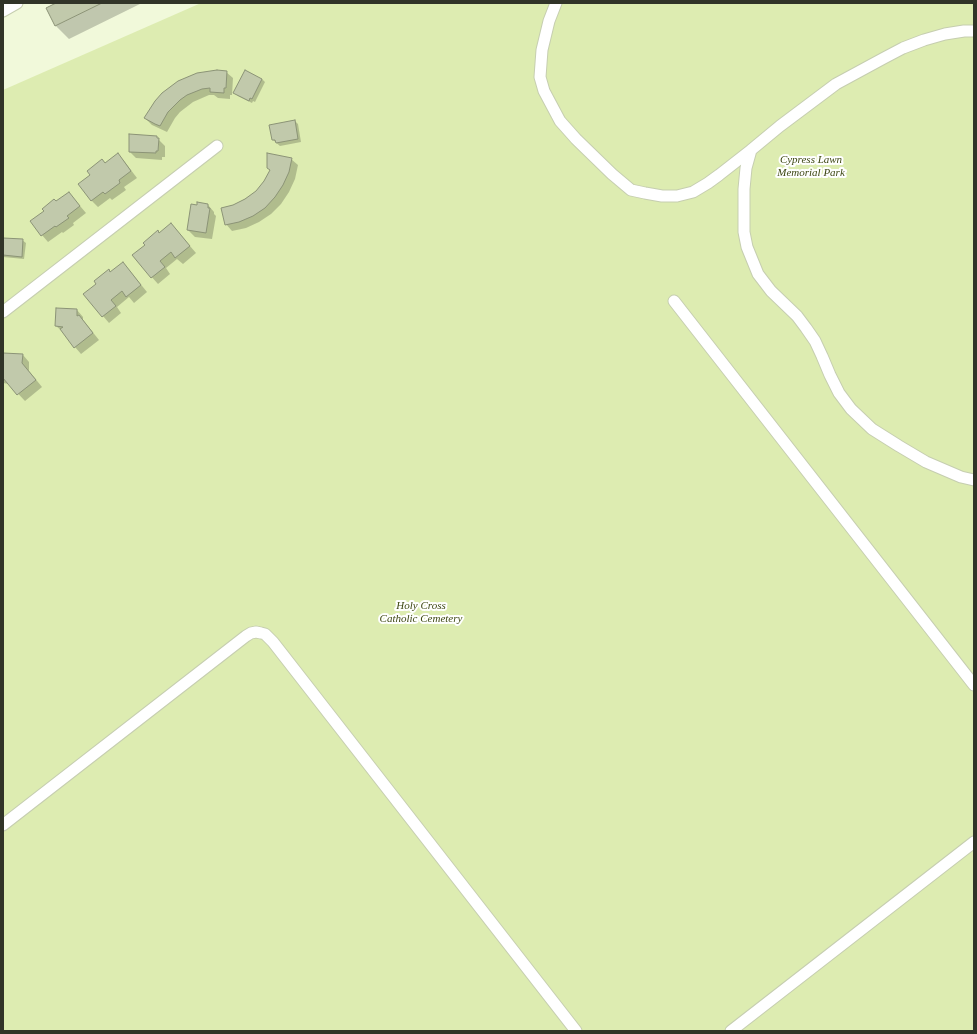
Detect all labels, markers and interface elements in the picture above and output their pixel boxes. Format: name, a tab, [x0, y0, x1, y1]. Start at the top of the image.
park label: Cypress Lawn Memorial Park	[777, 153, 845, 179]
park label: Holy Cross Catholic Cemetery	[380, 599, 462, 625]

